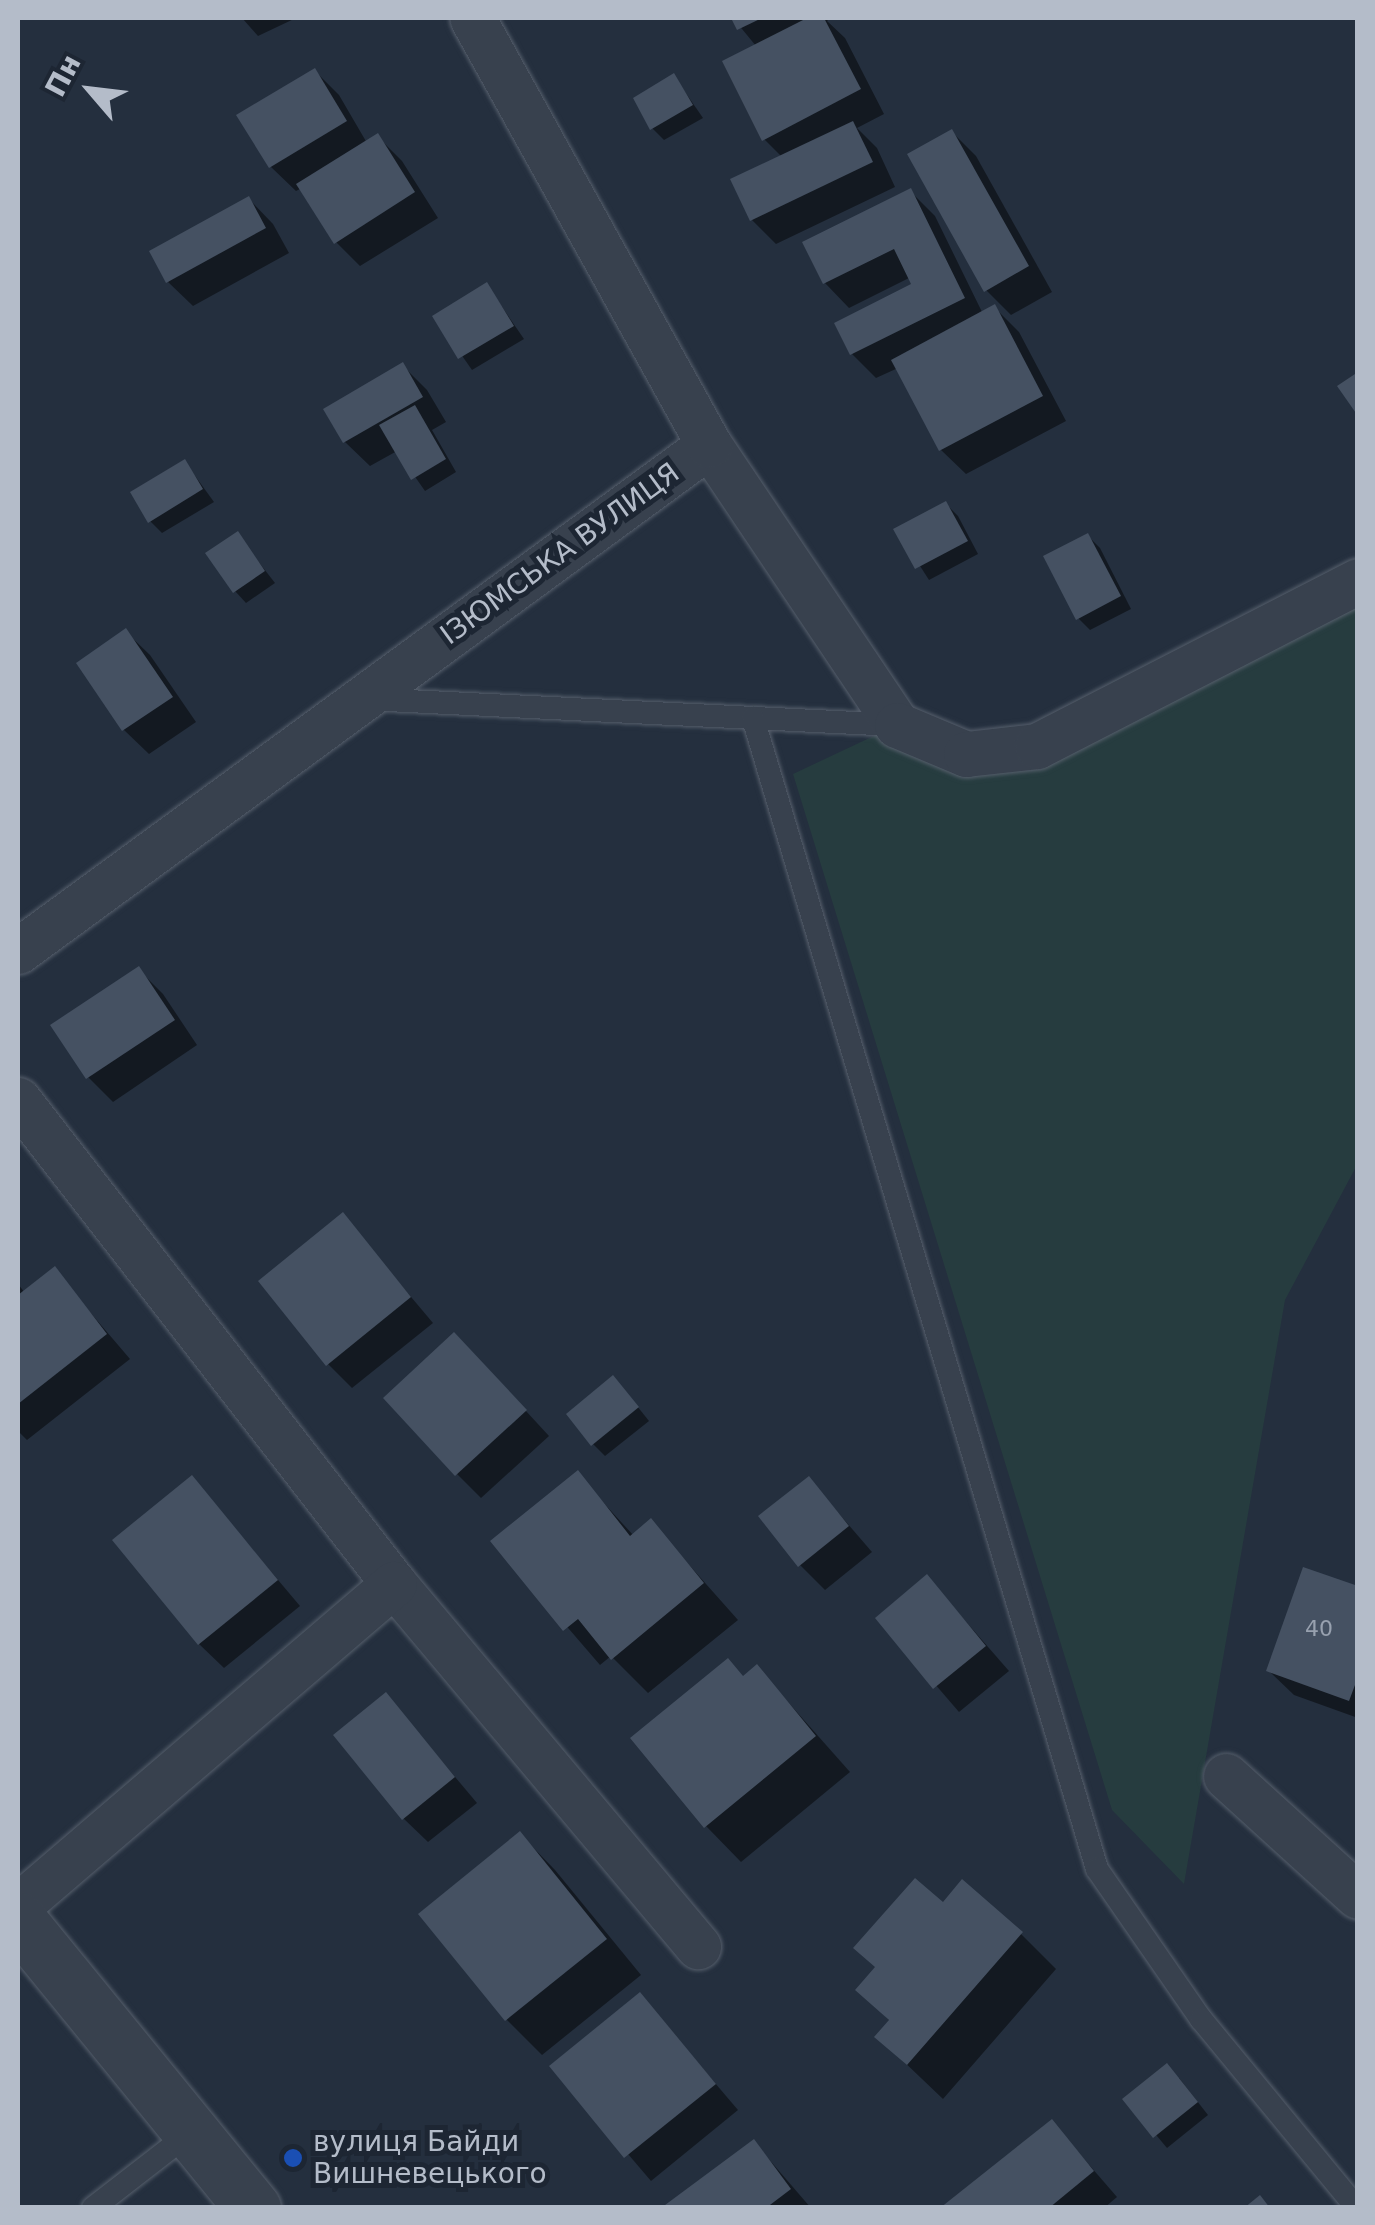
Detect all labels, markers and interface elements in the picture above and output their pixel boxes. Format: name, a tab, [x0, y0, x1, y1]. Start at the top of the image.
north arrow	[40, 40, 140, 140]
text: Пн	[38, 49, 88, 102]
street label: ІЗЮМСЬКА ВУЛИЦЯ	[434, 456, 686, 652]
house number: 40	[1305, 1616, 1333, 1642]
place label: вулиця Байди Вишневецького	[313, 2125, 547, 2191]
marker: вулиця Байди Вишневецького	[282, 2147, 304, 2169]

